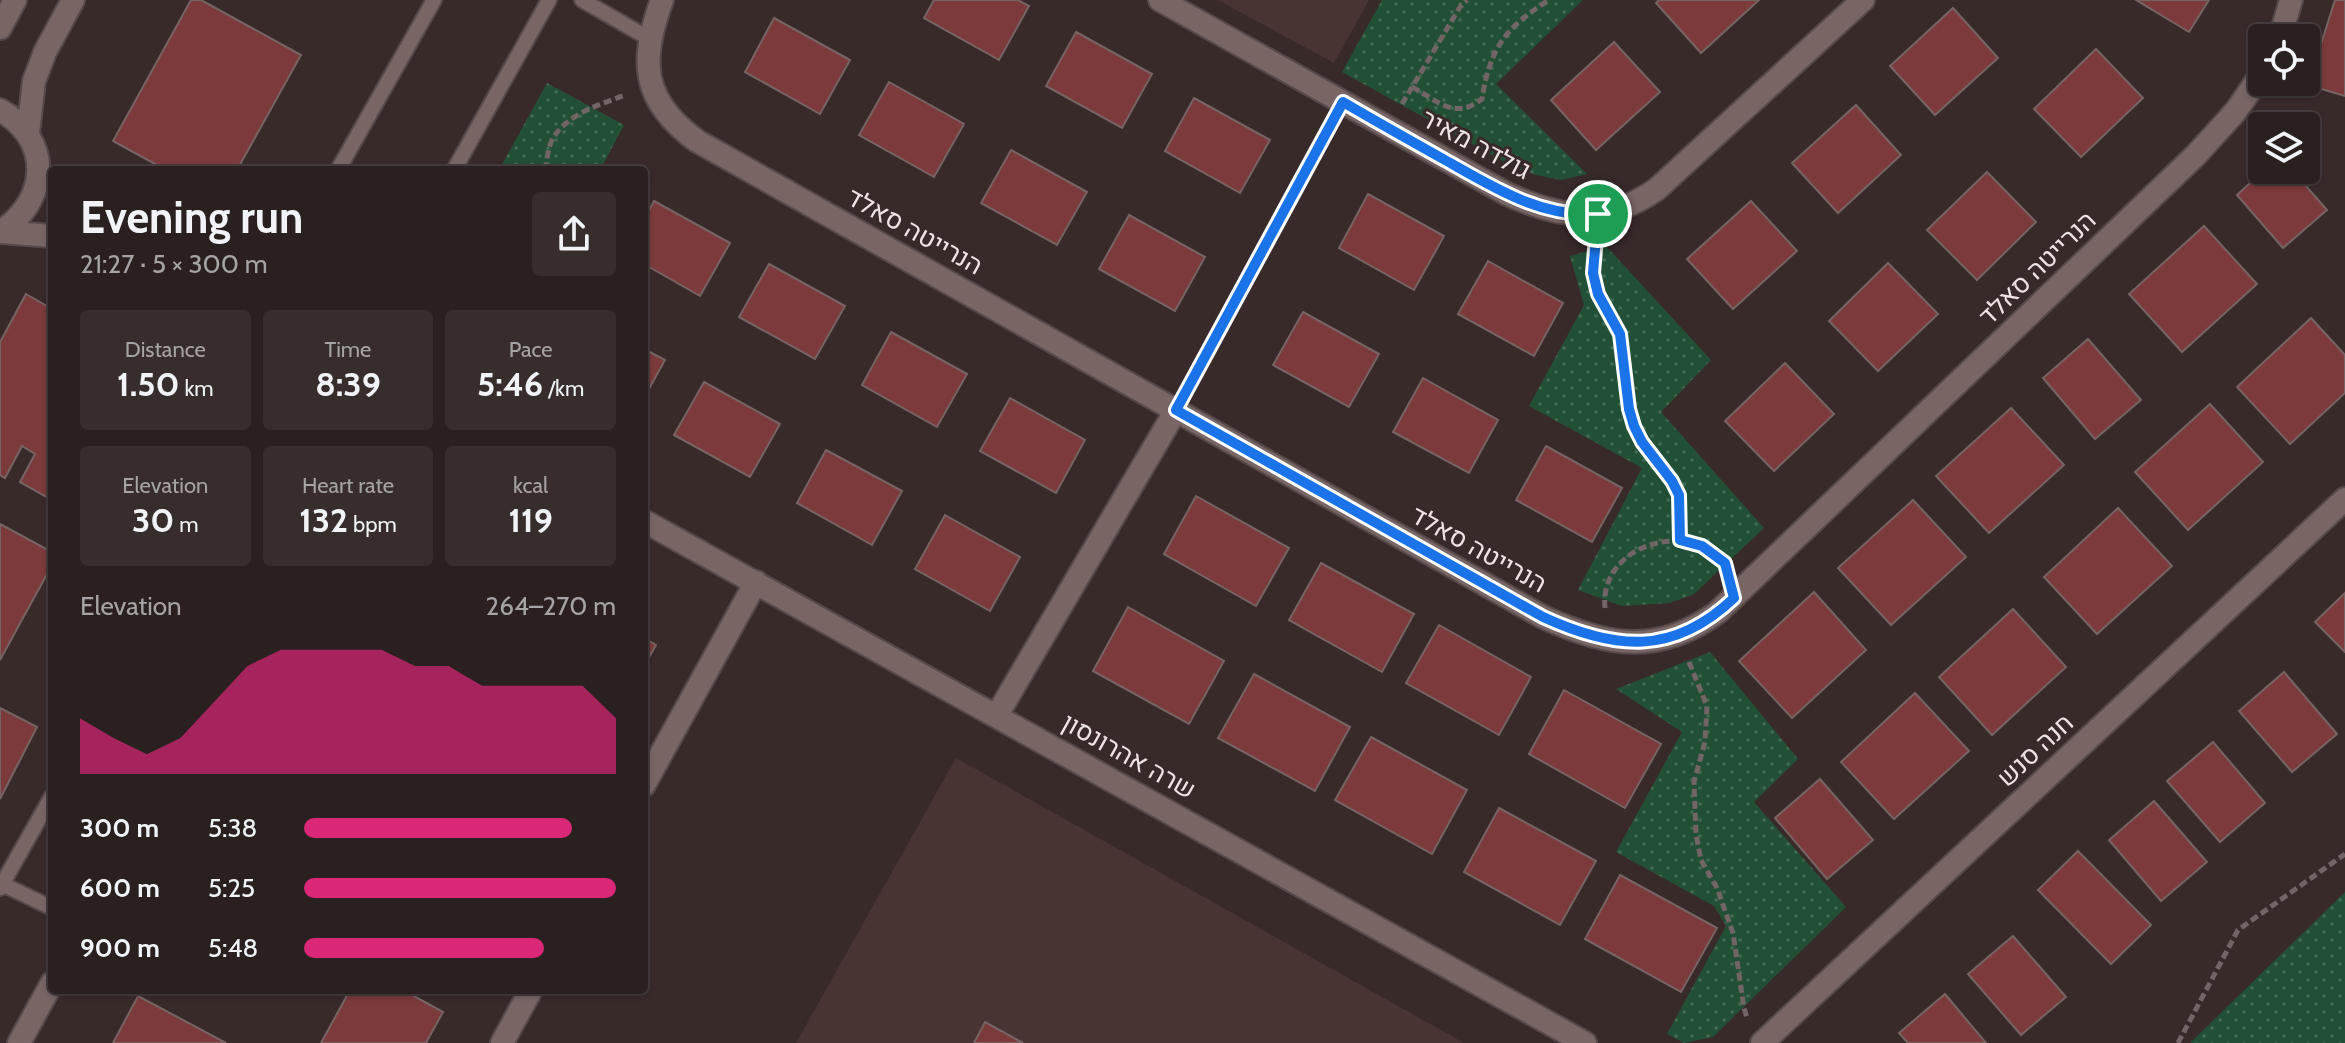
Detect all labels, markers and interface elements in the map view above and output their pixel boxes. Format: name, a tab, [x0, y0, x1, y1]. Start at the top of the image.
map controls	[2248, 24, 2320, 184]
button: locate	[2248, 24, 2320, 96]
street label: גולדה מאיר	[1416, 102, 1536, 186]
button: layers	[2248, 112, 2320, 184]
pin	[1564, 180, 1632, 248]
street label: הנרייטה סאלד	[841, 181, 989, 281]
text: Evening run	[80, 191, 303, 244]
button: share	[532, 192, 616, 276]
icon: arrive	[1576, 192, 1620, 236]
street label: הנרייטה סאלד	[1972, 204, 2102, 332]
text: 21:27 · 5 × 300 m	[80, 248, 267, 280]
text: Distance	[125, 336, 206, 363]
text: Time	[325, 336, 371, 363]
text: Pace	[509, 336, 553, 363]
text: 1.50	[117, 363, 179, 405]
text: 8:39	[315, 363, 381, 405]
text: 5:46	[477, 363, 543, 405]
text: km	[179, 375, 214, 402]
text: /km	[543, 375, 584, 402]
text: Elevation	[122, 472, 208, 499]
text: Heart rate	[302, 472, 394, 499]
text: kcal	[513, 472, 548, 499]
text: 30	[132, 499, 174, 541]
text: 132	[299, 499, 348, 541]
text: 119	[509, 499, 553, 541]
street label: הנרייטה סאלד	[1405, 499, 1553, 599]
text: m	[174, 511, 199, 538]
text: bpm	[348, 511, 397, 538]
text: Elevation	[80, 590, 182, 622]
text: 264–270 m	[486, 590, 616, 622]
street label: שרה אהרונסון	[1056, 706, 1202, 806]
street label: חנה סנש	[1990, 707, 2080, 793]
text: 300 m	[80, 812, 159, 844]
text: 5:38	[208, 812, 257, 844]
text: 600 m	[80, 872, 160, 904]
text: 5:25	[208, 872, 255, 904]
text: 900 m	[80, 932, 160, 964]
text: 5:48	[208, 932, 258, 964]

